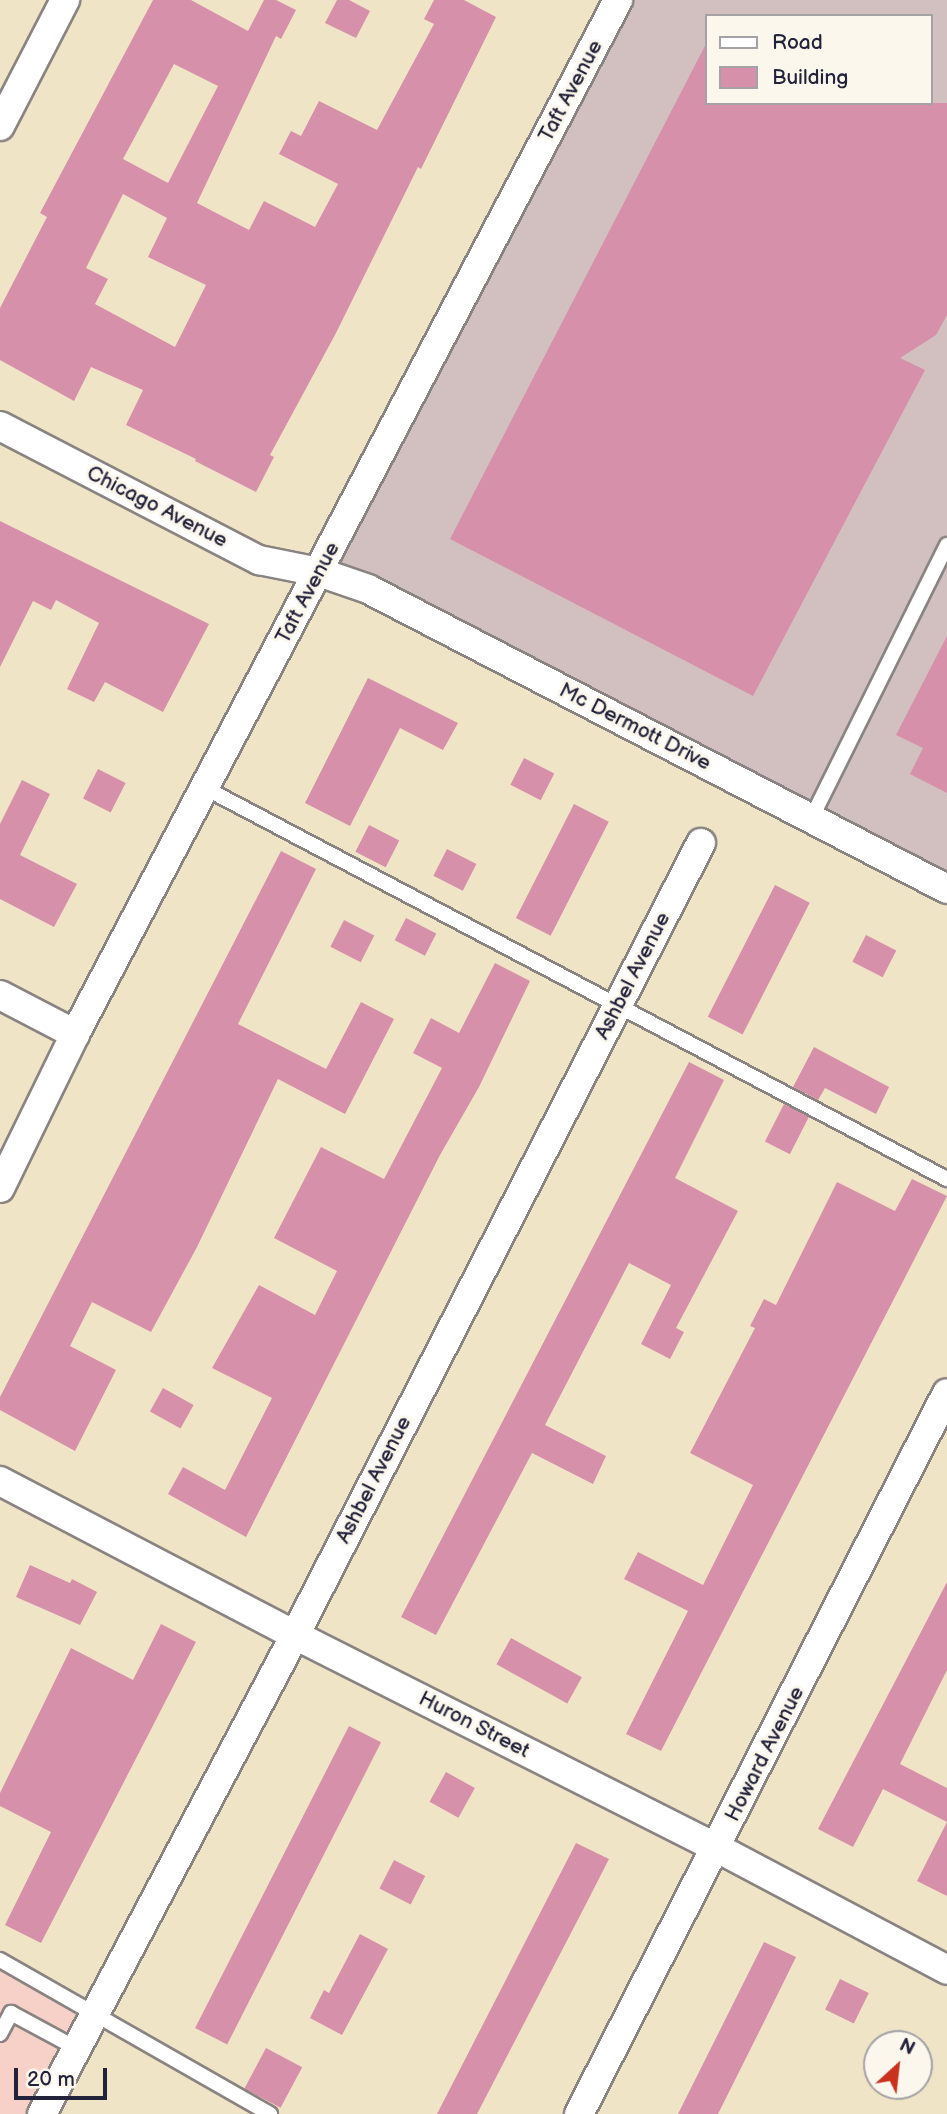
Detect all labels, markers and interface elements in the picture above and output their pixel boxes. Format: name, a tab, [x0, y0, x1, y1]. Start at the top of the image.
legend	[706, 14, 933, 105]
text: Road	[772, 30, 823, 55]
street label: Taft Avenue	[534, 36, 608, 146]
text: Building	[772, 65, 848, 90]
street label: Chicago Avenue	[82, 461, 232, 553]
street label: Taft Avenue	[271, 538, 345, 648]
street label: Mc Dermott Drive	[555, 678, 715, 776]
street label: Ashbel Avenue	[590, 908, 676, 1044]
street label: Ashbel Avenue	[331, 1412, 417, 1548]
street label: Howard Avenue	[720, 1682, 810, 1826]
street label: Huron Street	[414, 1686, 534, 1764]
north arrow	[863, 2030, 933, 2100]
text: N	[895, 2034, 918, 2061]
scale bar	[18, 2054, 110, 2098]
text: 20 m	[27, 2067, 75, 2092]

